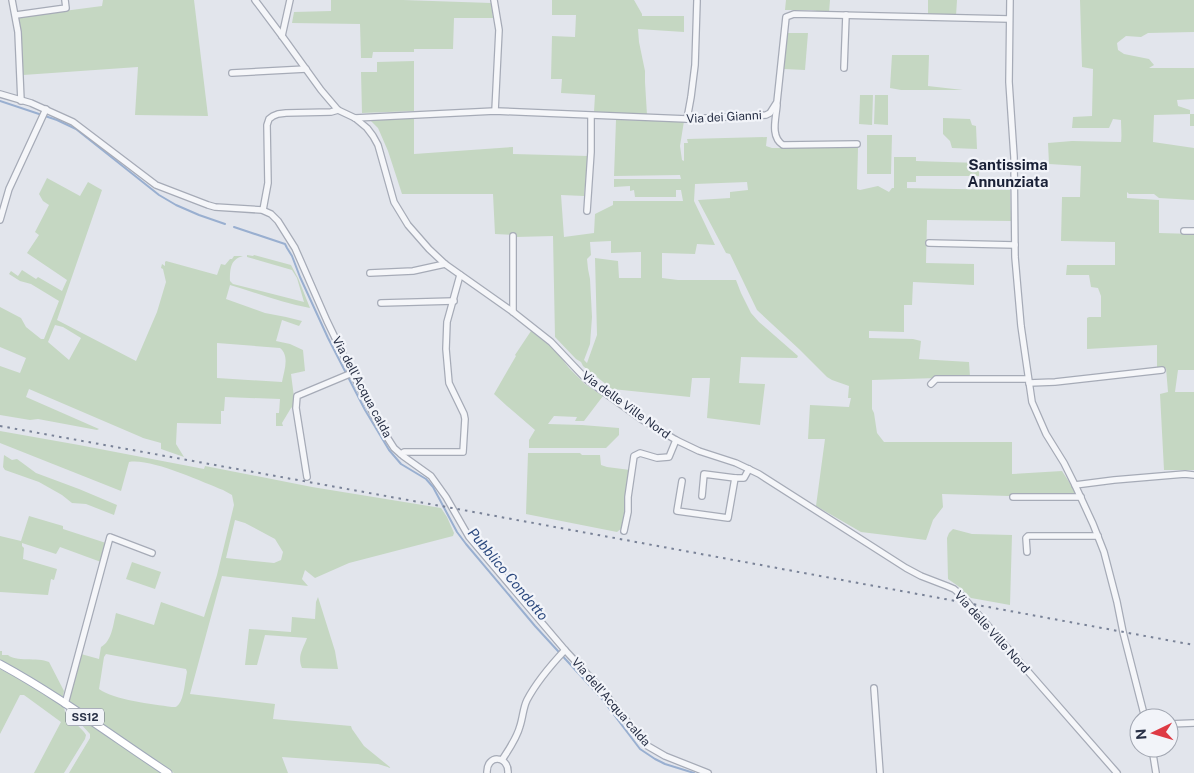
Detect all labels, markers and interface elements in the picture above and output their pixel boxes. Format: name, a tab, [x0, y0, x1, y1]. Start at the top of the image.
street label: Via dei Gianni	[686, 108, 762, 126]
district label: Santissima Annunziata	[968, 156, 1048, 190]
street label: Via dell'Acqua calda	[329, 334, 395, 440]
street label: Via delle Ville Nord	[579, 368, 673, 442]
water label: Pubblico Condotto	[465, 525, 552, 624]
street label: Via delle Ville Nord	[951, 588, 1033, 676]
street label: Via dell'Acqua calda	[569, 655, 653, 749]
north arrow	[1129, 708, 1179, 758]
road number: SS12	[66, 709, 104, 726]
text: N	[1133, 728, 1149, 740]

